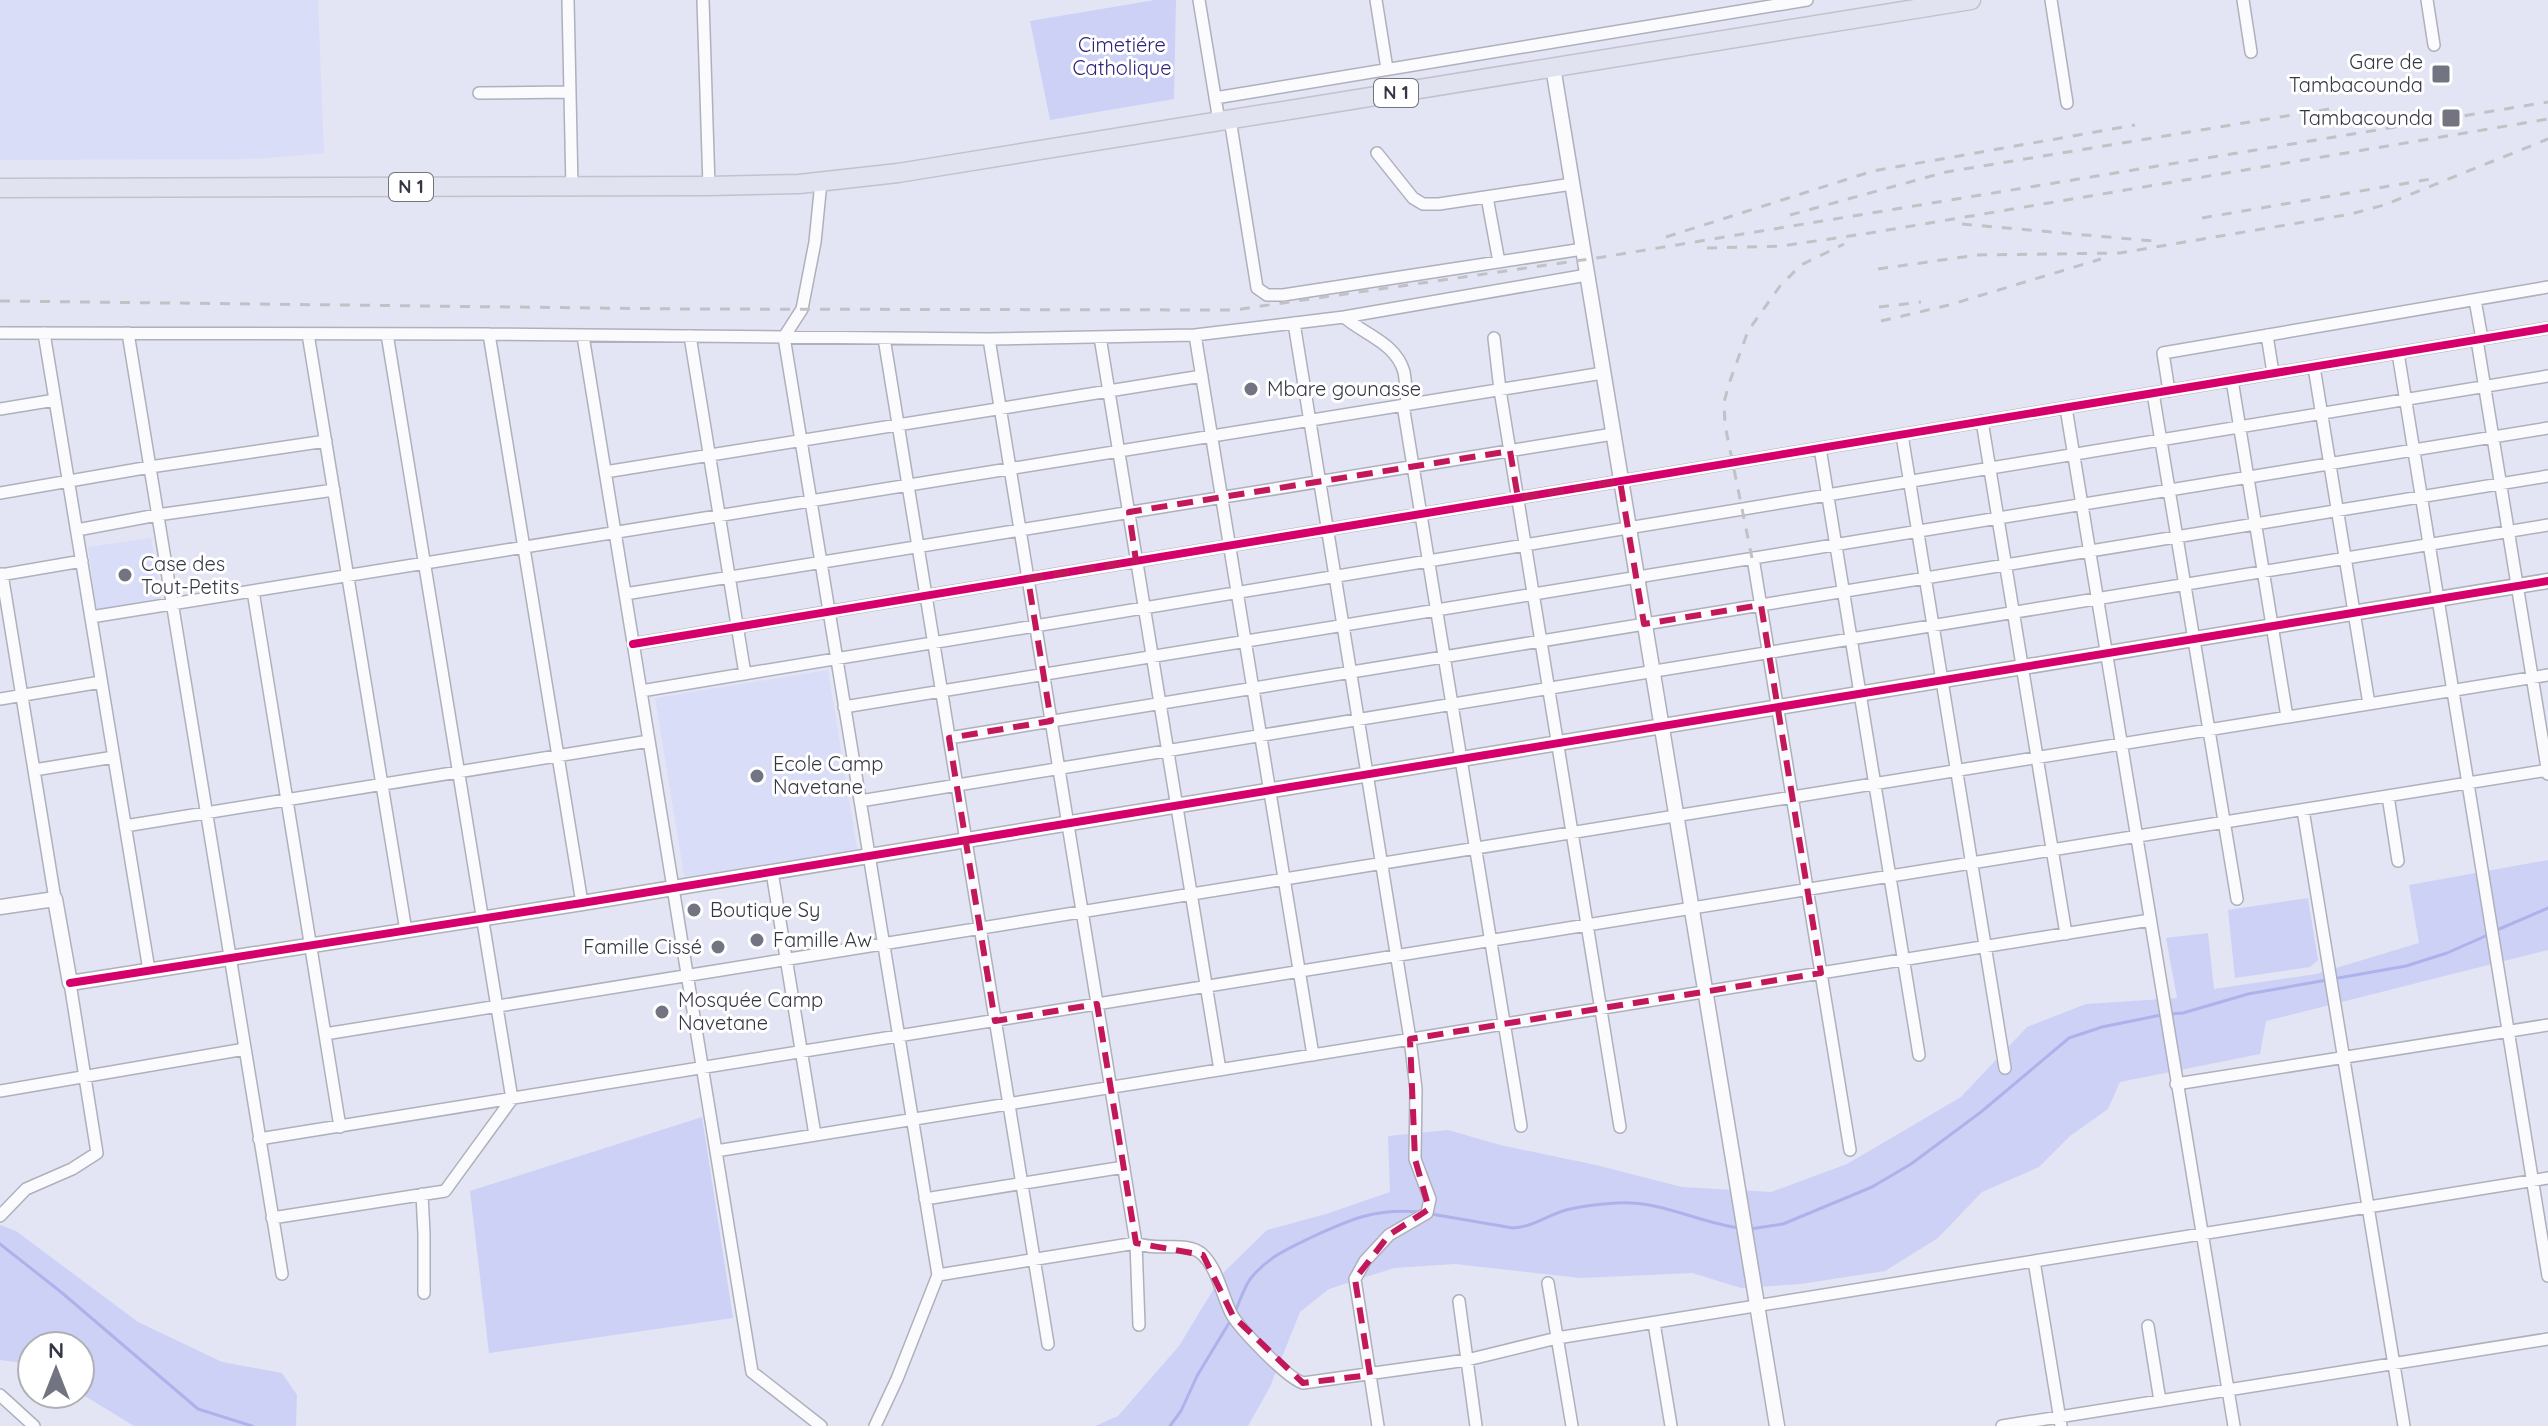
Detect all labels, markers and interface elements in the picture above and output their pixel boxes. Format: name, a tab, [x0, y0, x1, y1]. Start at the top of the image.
park label: Cimetiére Catholique	[1072, 32, 1172, 80]
place label: Gare de Tambacounda	[2289, 49, 2423, 97]
marker: Gare de Tambacounda	[2430, 63, 2452, 85]
road number: N 1	[1374, 79, 1418, 107]
place label: Tambacounda	[2299, 105, 2433, 130]
marker: Tambacounda	[2440, 107, 2462, 129]
road number: N 1	[389, 173, 433, 201]
place label: Mbare gounasse	[1267, 376, 1421, 401]
marker: Mbare gounasse	[1242, 380, 1260, 398]
place label: Case des Tout-Petits	[141, 551, 239, 599]
marker: Case des Tout-Petits	[116, 566, 134, 584]
place label: Ecole Camp Navetane	[773, 751, 883, 799]
marker: Ecole Camp Navetane	[748, 767, 766, 785]
place label: Boutique Sy	[710, 897, 820, 922]
marker: Boutique Sy	[685, 901, 703, 919]
place label: Famille Aw	[773, 927, 872, 952]
marker: Famille Aw	[748, 931, 766, 949]
place label: Famille Cissé	[583, 934, 702, 959]
marker: Famille Cissé	[709, 938, 727, 956]
place label: Mosquée Camp Navetane	[678, 987, 823, 1035]
marker: Mosquée Camp Navetane	[653, 1003, 671, 1021]
north arrow	[16, 1330, 96, 1410]
text: N	[48, 1336, 64, 1364]

